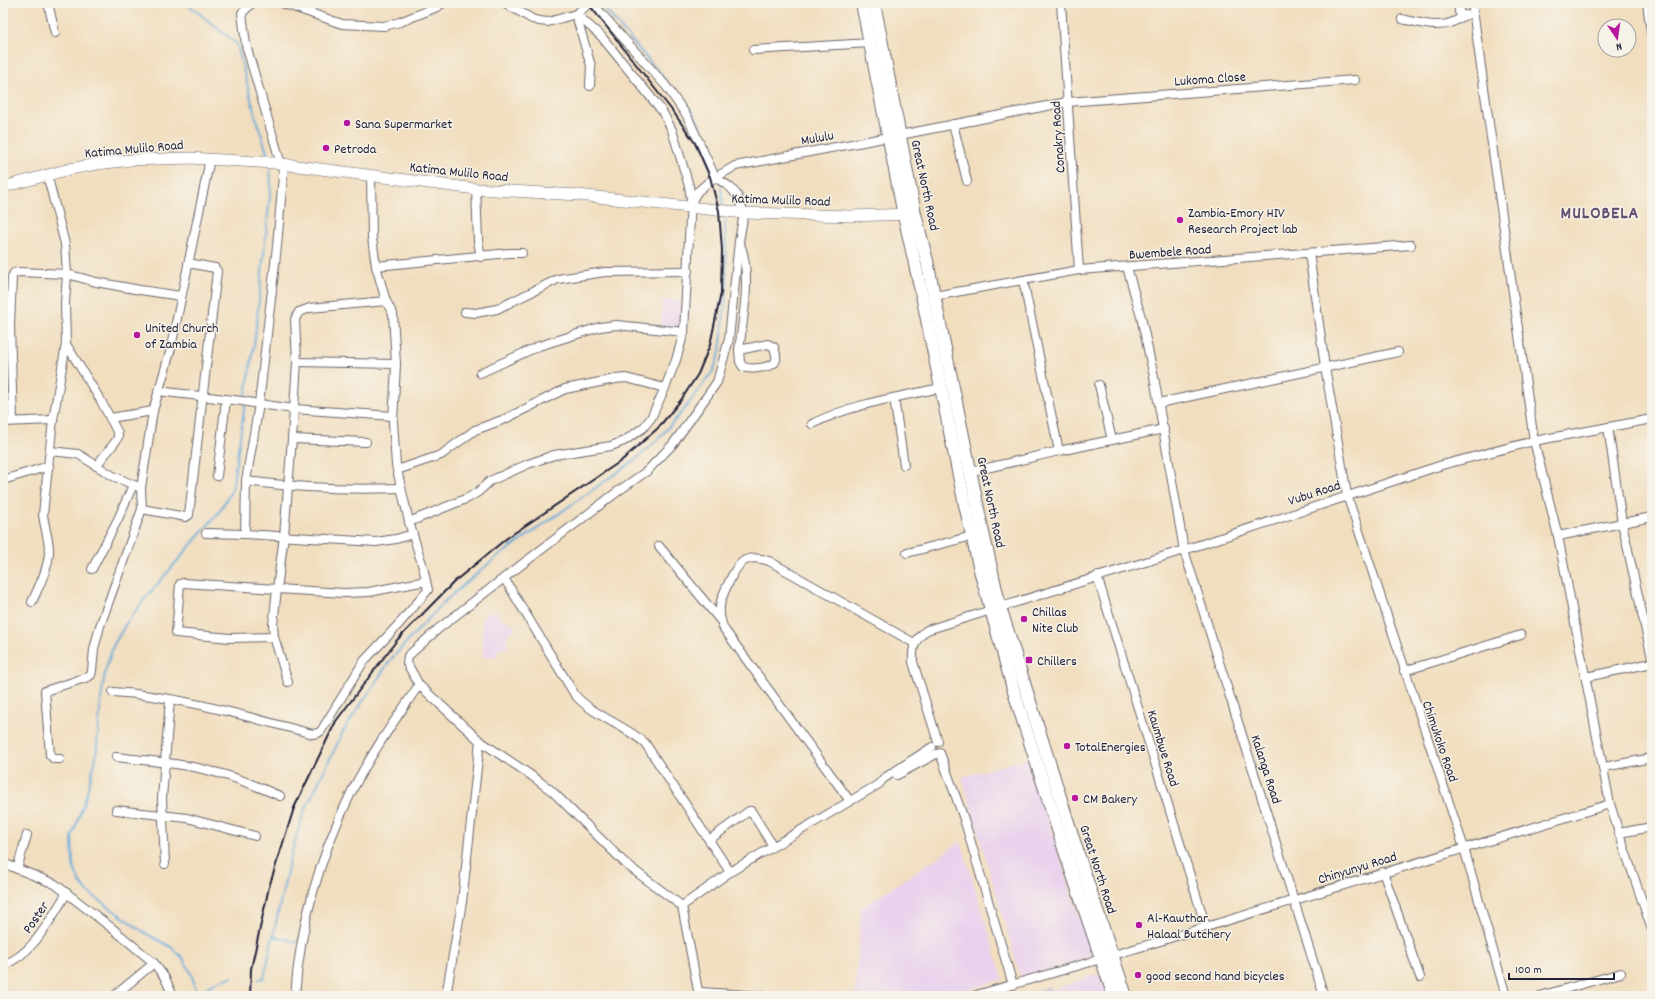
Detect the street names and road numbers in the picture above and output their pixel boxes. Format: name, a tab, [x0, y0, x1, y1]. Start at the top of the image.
street label: Lukoma Close	[1174, 68, 1247, 92]
street label: Conakry Road	[1047, 100, 1071, 174]
street label: Mululu	[799, 126, 835, 152]
street label: Katima Mulilo Road	[84, 136, 184, 164]
street label: Great North Road	[905, 138, 943, 233]
street label: Katima Mulilo Road	[408, 158, 509, 188]
street label: Katima Mulilo Road	[731, 189, 831, 213]
street label: Bwembele Road	[1128, 240, 1212, 266]
street label: Great North Road	[971, 455, 1009, 550]
street label: Vubu Road	[1286, 476, 1344, 512]
street label: Chimukoko Road	[1416, 698, 1462, 785]
street label: Kaumbwe Road	[1141, 708, 1183, 789]
street label: Kalanga Road	[1245, 733, 1286, 807]
street label: Great North Road	[1073, 822, 1121, 917]
street label: Chinyunyu Road	[1316, 847, 1400, 890]
street label: Poster	[19, 897, 55, 938]

